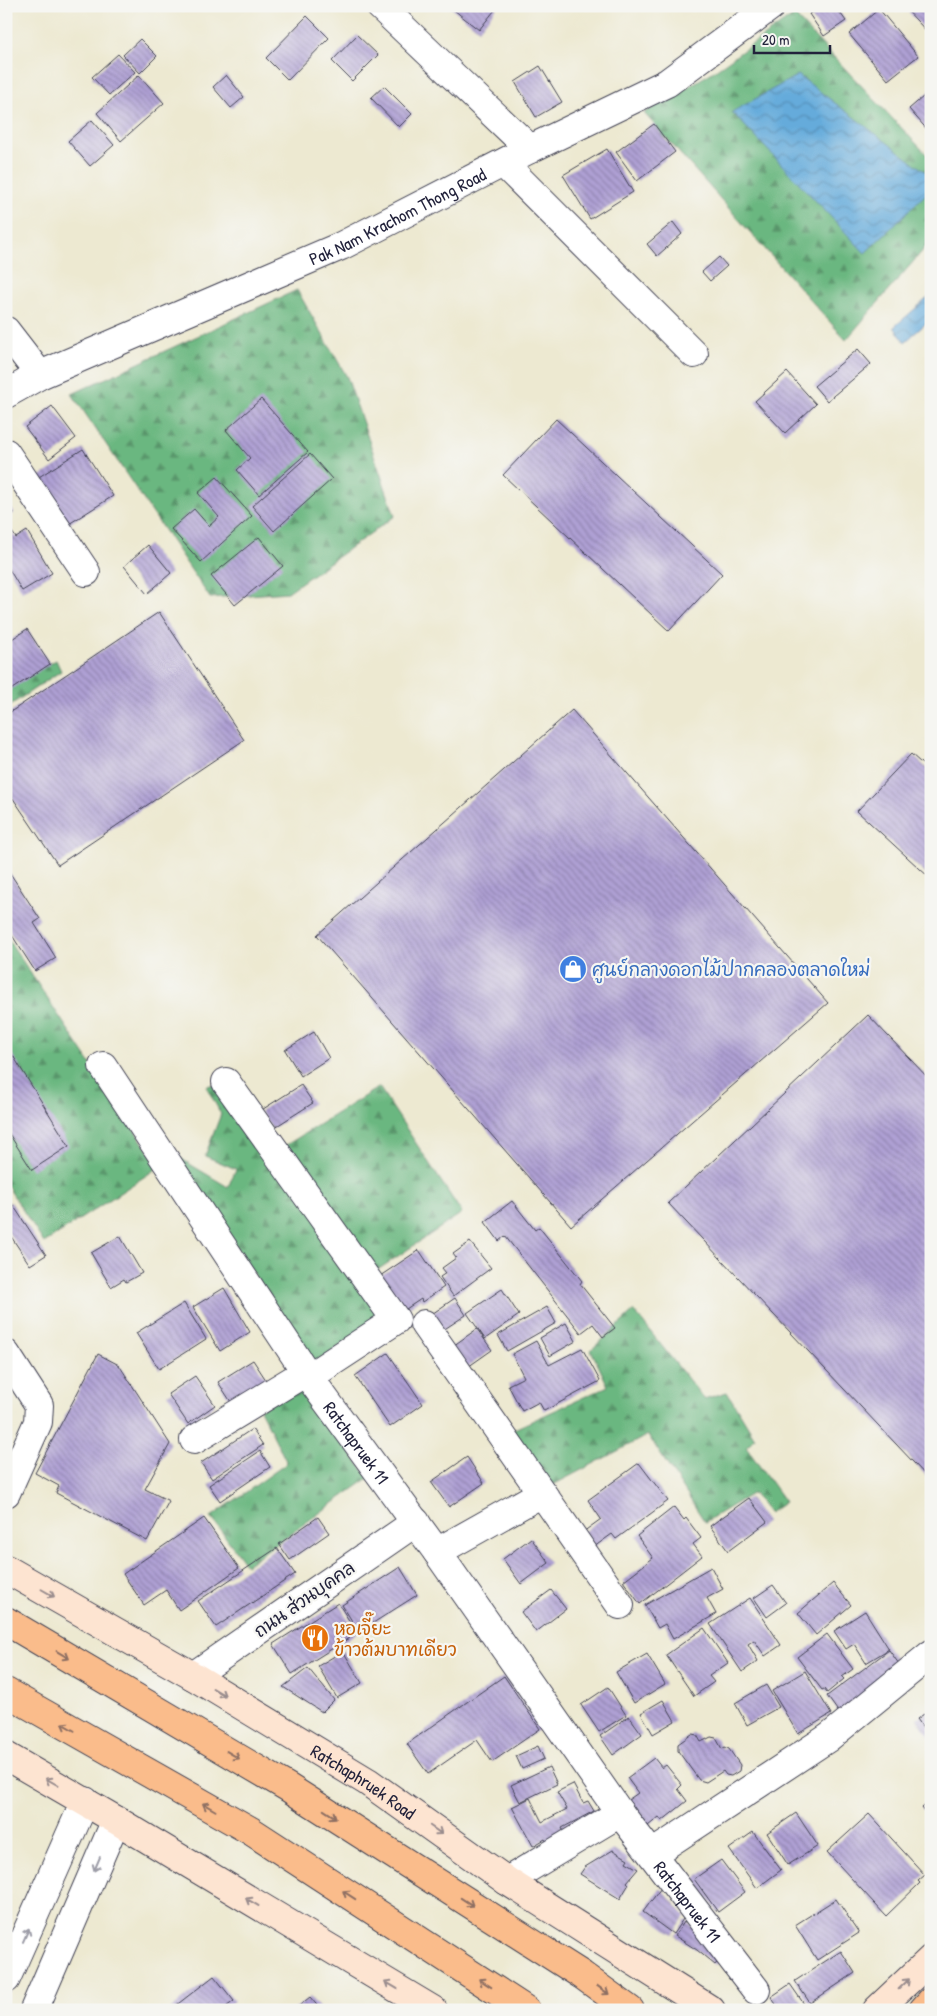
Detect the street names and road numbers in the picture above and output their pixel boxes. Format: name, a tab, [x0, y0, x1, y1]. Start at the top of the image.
street label: Pak Nam Krachom Thong Road	[305, 161, 490, 271]
street label: Ratchapruek 11	[318, 1396, 395, 1489]
street label: ถนน ส่วนบุคคล	[248, 1555, 361, 1645]
street label: Ratchaphruek Road	[306, 1738, 421, 1825]
street label: Ratchapruek 11	[648, 1855, 727, 1947]

